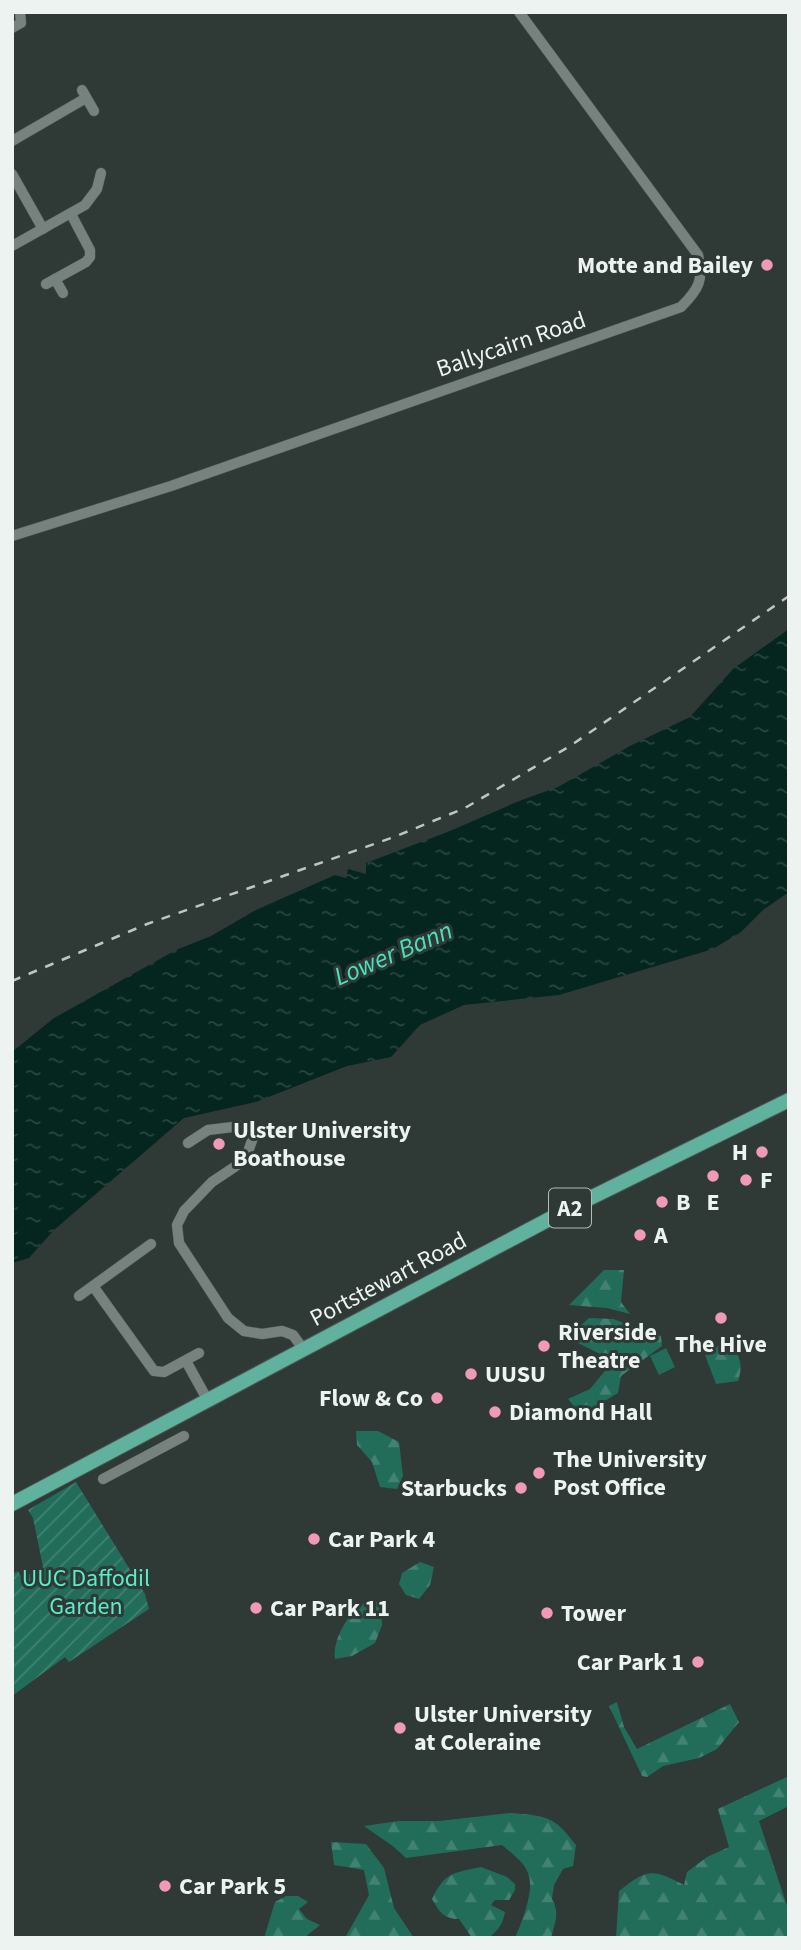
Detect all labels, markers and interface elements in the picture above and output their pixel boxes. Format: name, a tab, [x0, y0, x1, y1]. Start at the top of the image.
place label: Motte and Bailey	[577, 248, 753, 283]
marker: Motte and Bailey	[759, 257, 775, 273]
street label: Ballycairn Road	[432, 303, 591, 386]
water label: Lower Bann	[328, 912, 458, 995]
place label: Ulster University Boathouse	[233, 1113, 411, 1176]
place label: H	[732, 1135, 748, 1170]
marker: Ulster University Boathouse	[211, 1136, 227, 1152]
marker: H	[754, 1144, 770, 1160]
place label: F	[760, 1163, 773, 1198]
marker: E	[705, 1168, 721, 1184]
marker: F	[738, 1172, 754, 1188]
place label: B	[676, 1185, 691, 1220]
place label: E	[706, 1185, 720, 1220]
road number: A2	[549, 1189, 591, 1228]
marker: B	[654, 1194, 670, 1210]
place label: A	[653, 1218, 668, 1253]
street label: Portstewart Road	[303, 1223, 473, 1336]
marker: A	[632, 1227, 648, 1243]
marker: The Hive	[713, 1310, 729, 1326]
place label: Riverside Theatre	[558, 1315, 657, 1378]
place label: The Hive	[675, 1327, 767, 1362]
marker: Riverside Theatre	[536, 1338, 552, 1354]
place label: UUSU	[485, 1357, 546, 1392]
marker: UUSU	[463, 1366, 479, 1382]
place label: Flow & Co	[319, 1381, 423, 1416]
marker: Flow & Co	[429, 1390, 445, 1406]
place label: Diamond Hall	[509, 1395, 652, 1430]
marker: Diamond Hall	[487, 1404, 503, 1420]
place label: The University Post Office	[553, 1442, 707, 1505]
marker: The University Post Office	[531, 1465, 547, 1481]
place label: Starbucks	[401, 1471, 507, 1506]
marker: Starbucks	[513, 1480, 529, 1496]
place label: Car Park 4	[328, 1522, 436, 1557]
marker: Car Park 4	[306, 1531, 322, 1547]
park label: UUC Daffodil Garden	[22, 1561, 150, 1624]
place label: Car Park 11	[270, 1591, 390, 1626]
place label: Tower	[561, 1596, 626, 1631]
marker: Car Park 11	[248, 1600, 264, 1616]
marker: Tower	[539, 1605, 555, 1621]
place label: Car Park 1	[577, 1645, 684, 1680]
marker: Car Park 1	[690, 1654, 706, 1670]
place label: Ulster University at Coleraine	[414, 1697, 592, 1760]
marker: Ulster University at Coleraine	[392, 1720, 408, 1736]
place label: Car Park 5	[179, 1869, 286, 1904]
marker: Car Park 5	[157, 1878, 173, 1894]

